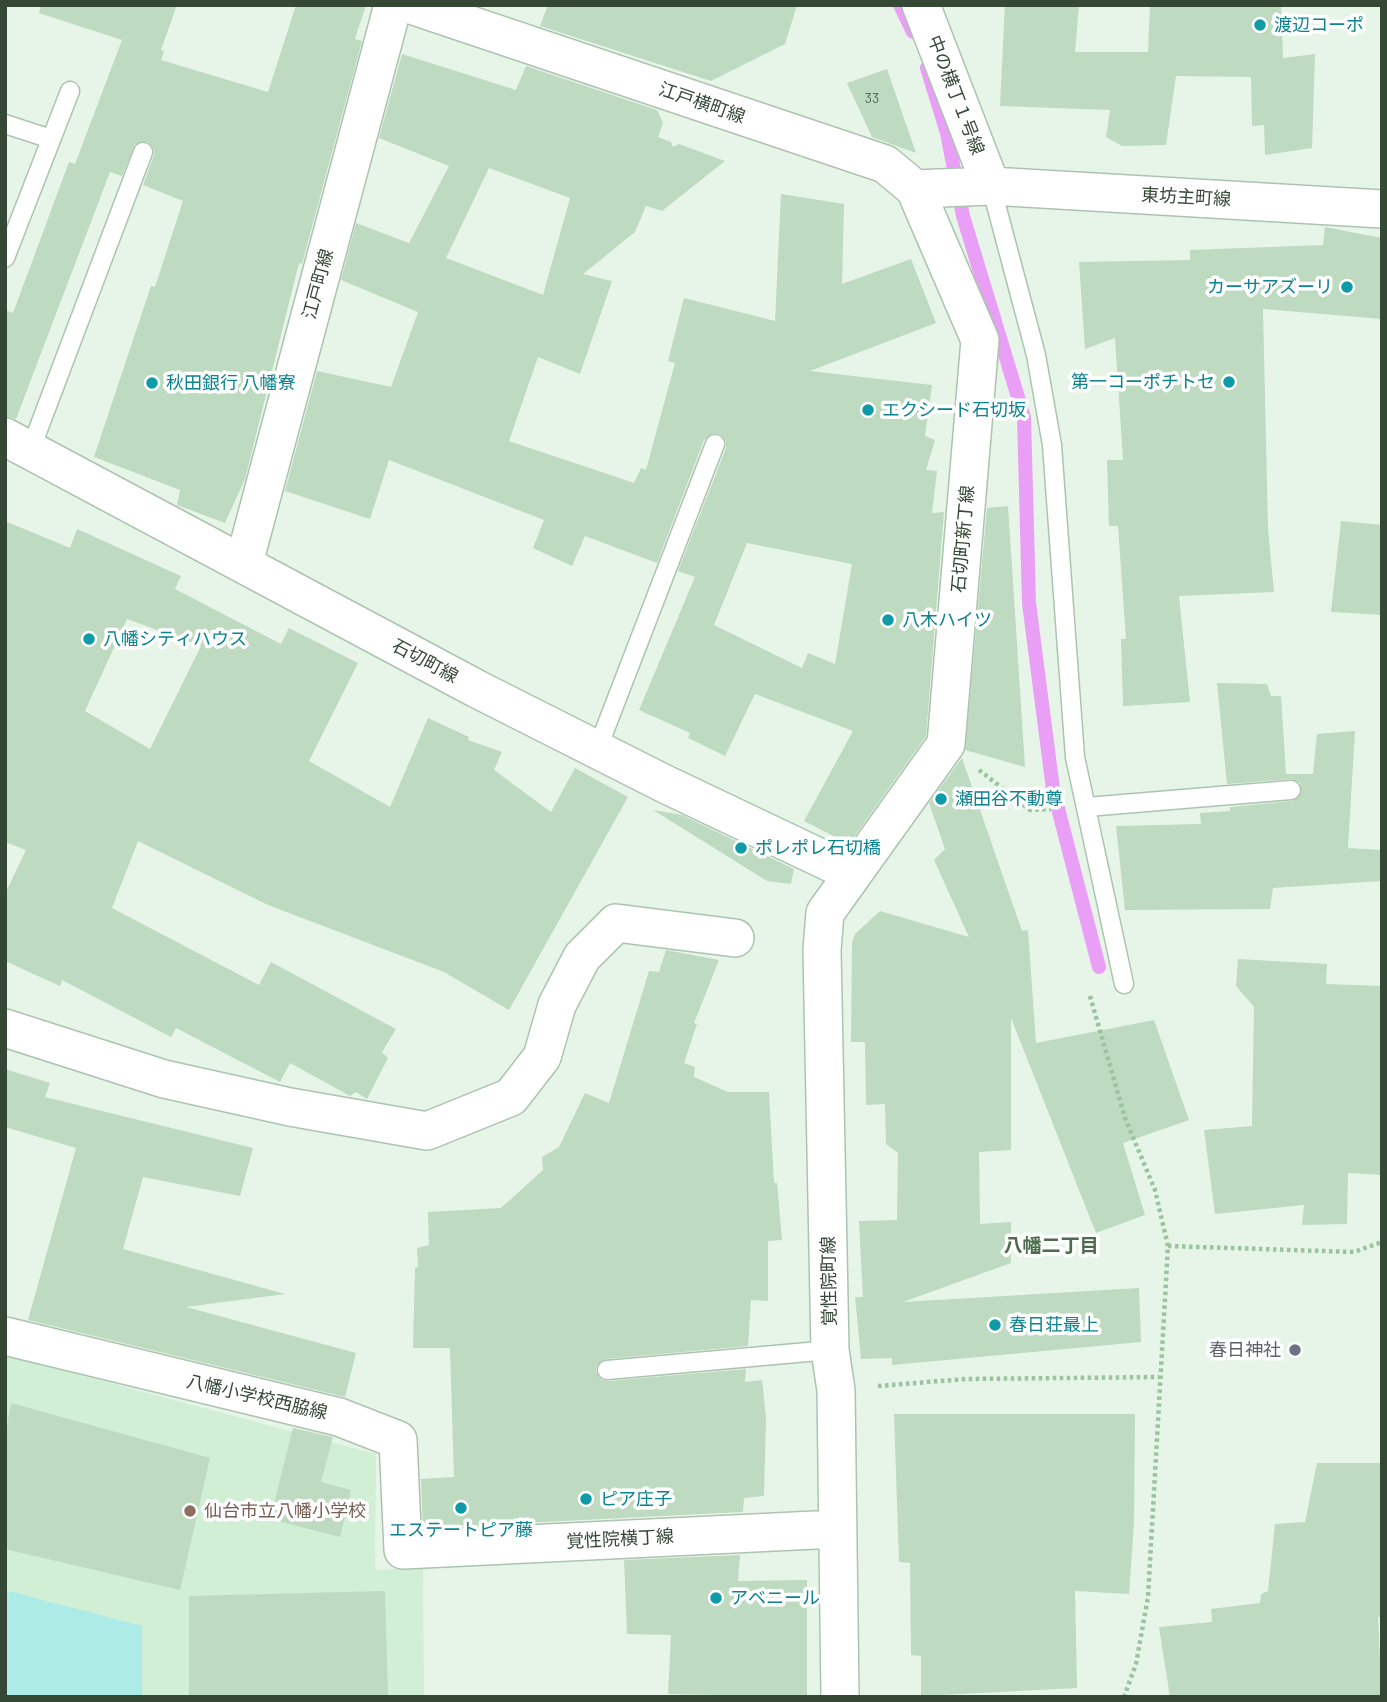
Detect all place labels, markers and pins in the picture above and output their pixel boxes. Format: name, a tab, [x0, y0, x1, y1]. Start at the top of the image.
place label: 渡辺コーポ	[1274, 14, 1364, 36]
marker: 渡辺コーポ	[1252, 17, 1268, 33]
place label: カーサアズーリ	[1207, 276, 1333, 298]
marker: カーサアズーリ	[1339, 279, 1355, 295]
place label: 第一コーポチトセ	[1071, 371, 1215, 393]
place label: 秋田銀行 八幡寮	[166, 372, 296, 394]
marker: 第一コーポチトセ	[1221, 374, 1237, 390]
marker: 秋田銀行 八幡寮	[144, 375, 160, 391]
place label: エクシード石切坂	[882, 399, 1026, 421]
marker: エクシード石切坂	[860, 402, 876, 418]
place label: 八木ハイツ	[902, 609, 992, 631]
marker: 八木ハイツ	[880, 612, 896, 628]
place label: 八幡シティハウス	[103, 628, 247, 650]
marker: 八幡シティハウス	[81, 631, 97, 647]
place label: 瀬田谷不動尊	[955, 788, 1063, 810]
marker: 瀬田谷不動尊	[933, 791, 949, 807]
place label: ポレポレ石切橋	[755, 837, 881, 859]
marker: ポレポレ石切橋	[733, 840, 749, 856]
place label: 春日荘最上	[1009, 1314, 1099, 1336]
marker: 春日荘最上	[987, 1317, 1003, 1333]
place label: 春日神社	[1209, 1339, 1281, 1361]
marker: 春日神社	[1287, 1342, 1303, 1358]
place label: ピア庄子	[600, 1488, 672, 1510]
marker: ピア庄子	[578, 1491, 594, 1507]
place label: 仙台市立八幡小学校	[204, 1500, 366, 1522]
marker: エステートピア藤	[453, 1500, 469, 1516]
marker: 仙台市立八幡小学校	[182, 1503, 198, 1519]
place label: エステートピア藤	[389, 1519, 533, 1541]
place label: アベニール	[730, 1587, 820, 1609]
marker: アベニール	[708, 1590, 724, 1606]

